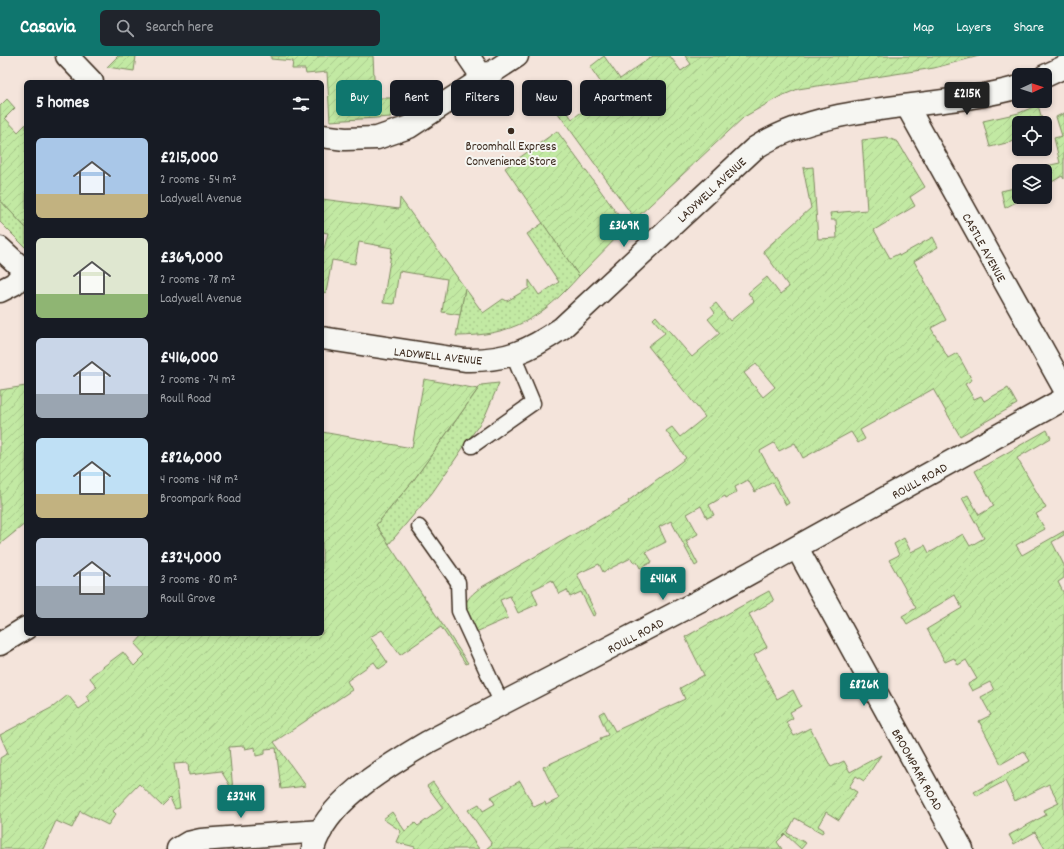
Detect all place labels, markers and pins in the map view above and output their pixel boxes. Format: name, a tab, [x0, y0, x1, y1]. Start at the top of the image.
pin: £215K	[939, 82, 995, 116]
marker: Broomhall Express Convenience Store	[506, 126, 516, 136]
place label: Broomhall Express Convenience Store	[466, 138, 556, 172]
pin: £369K	[596, 214, 652, 248]
pin: £416K	[635, 567, 691, 601]
pin: £826K	[836, 673, 892, 707]
pin: £324K	[213, 785, 269, 819]

